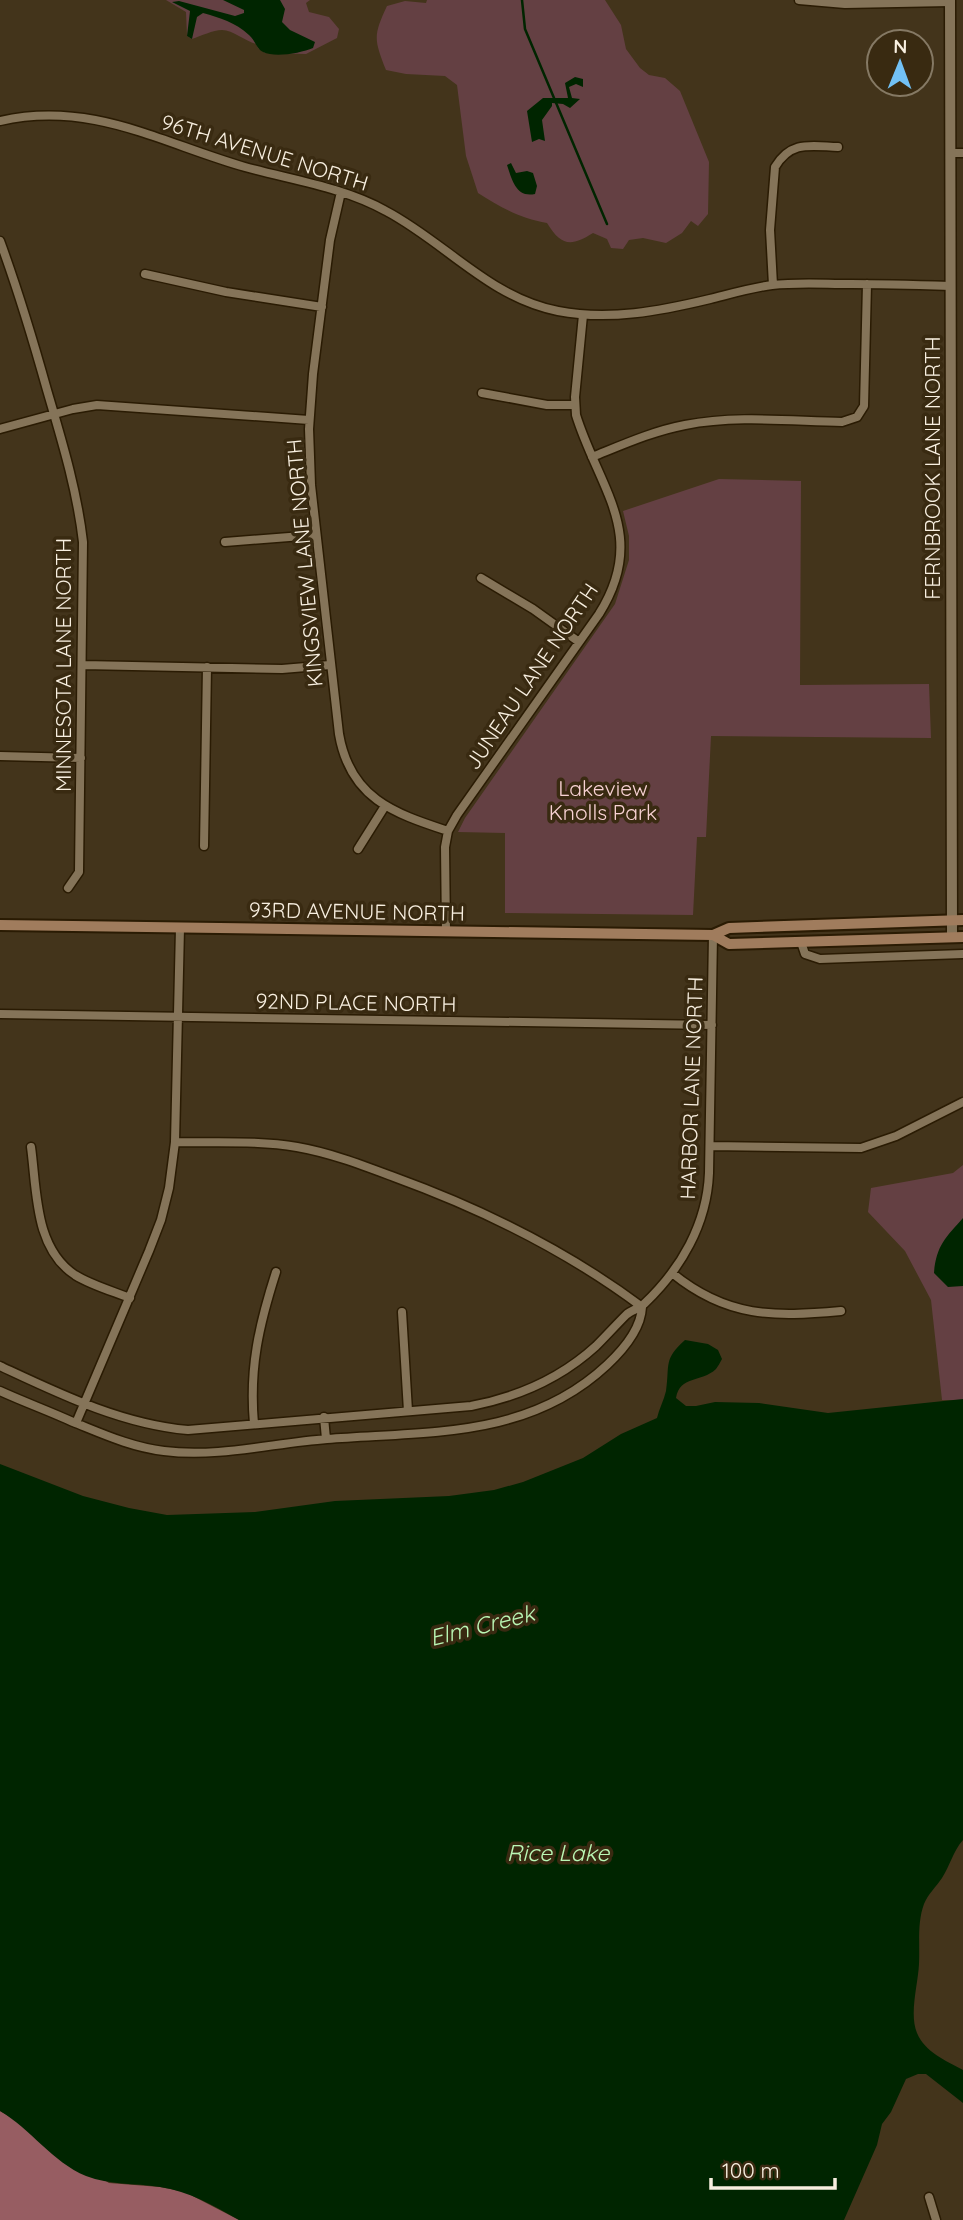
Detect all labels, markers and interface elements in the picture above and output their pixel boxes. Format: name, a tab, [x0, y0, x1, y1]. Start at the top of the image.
north arrow	[865, 28, 935, 98]
text: N	[893, 34, 907, 58]
street label: 96TH AVENUE NORTH	[158, 108, 372, 196]
street label: FERNBROOK LANE NORTH	[919, 336, 945, 600]
street label: KINGSVIEW LANE NORTH	[280, 438, 328, 688]
street label: MINNESOTA LANE NORTH	[50, 538, 76, 792]
street label: JUNEAU LANE NORTH	[459, 578, 603, 774]
park label: Lakeview Knolls Park	[549, 775, 657, 825]
street label: 93RD AVENUE NORTH	[249, 896, 465, 926]
street label: HARBOR LANE NORTH	[674, 976, 708, 1200]
street label: 92ND PLACE NORTH	[255, 987, 457, 1017]
water label: Elm Creek	[426, 1598, 539, 1652]
water label: Rice Lake	[507, 1838, 610, 1867]
scale bar	[711, 2146, 835, 2190]
text: 100 m	[722, 2157, 780, 2183]

